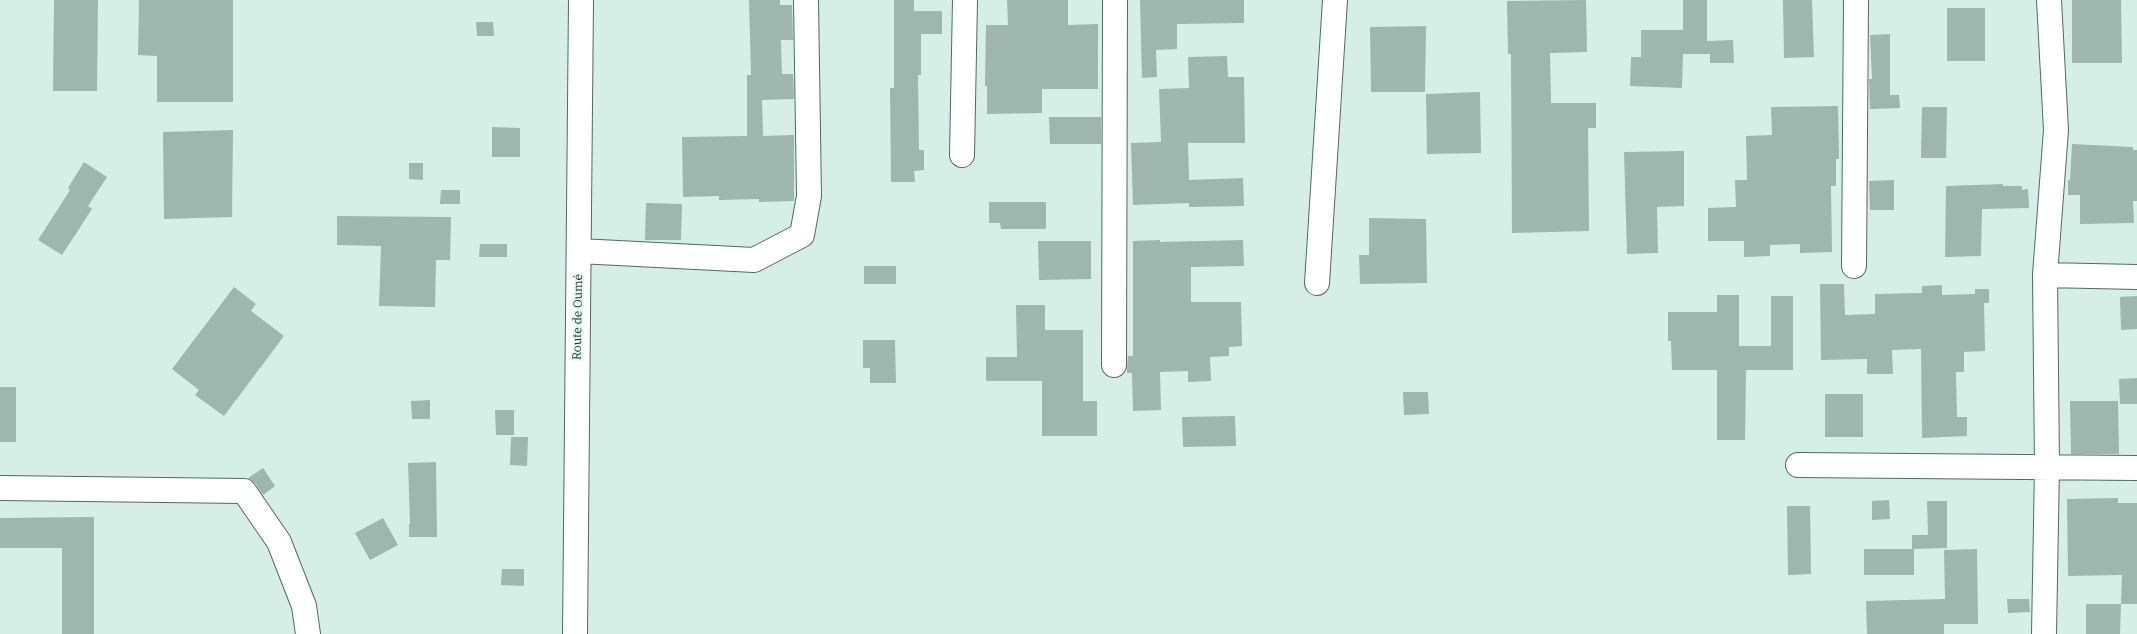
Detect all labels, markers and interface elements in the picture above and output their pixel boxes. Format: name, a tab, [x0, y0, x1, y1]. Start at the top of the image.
street label: Route de Oumé	[570, 274, 586, 360]

